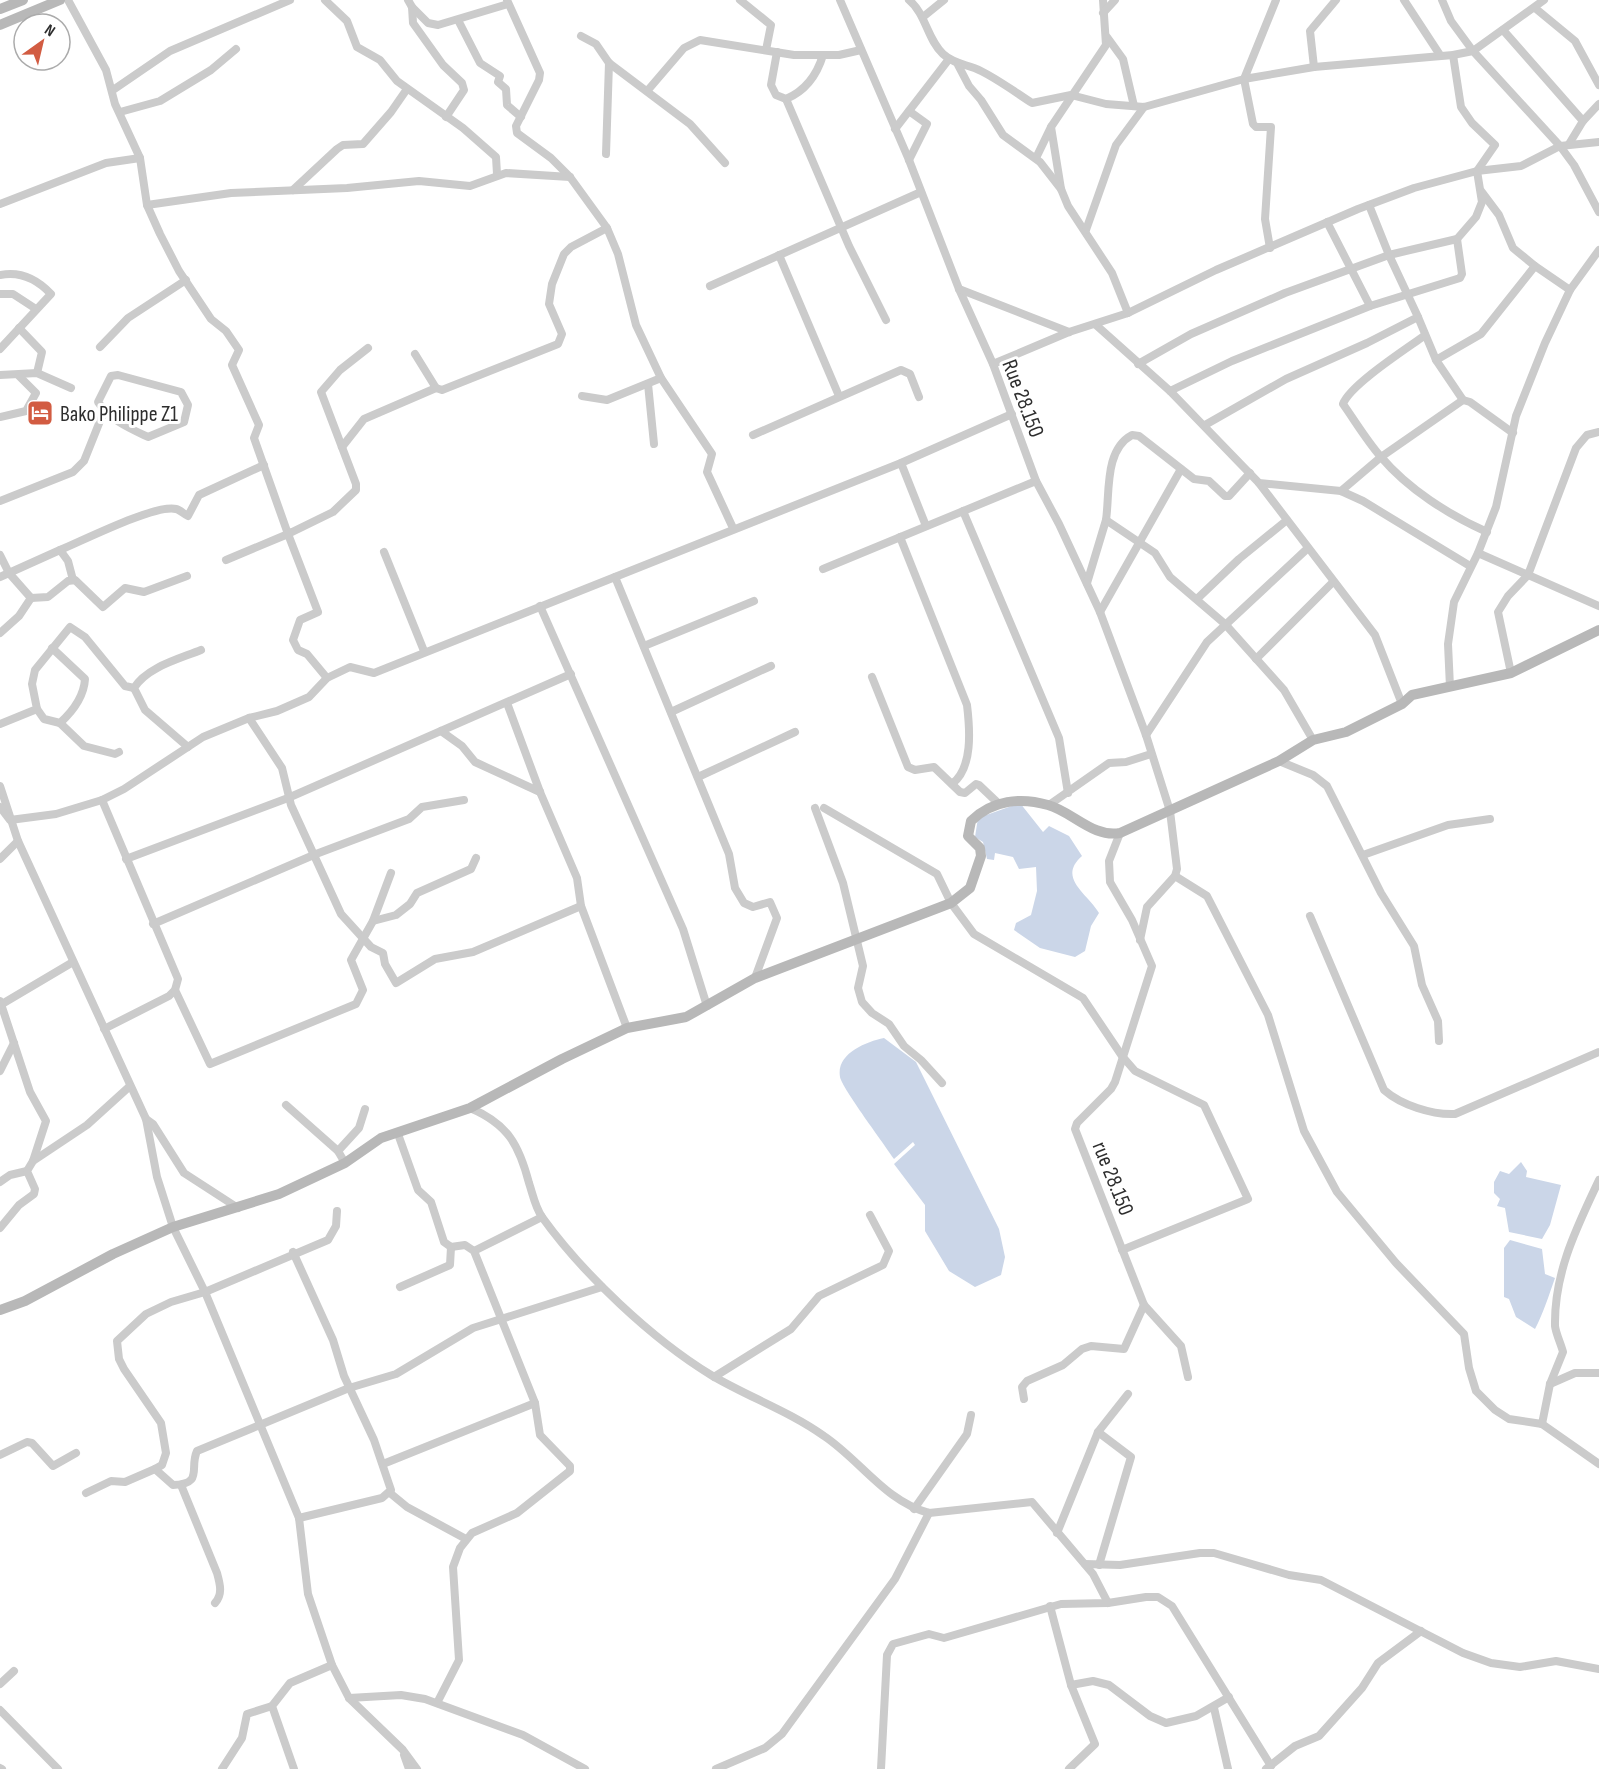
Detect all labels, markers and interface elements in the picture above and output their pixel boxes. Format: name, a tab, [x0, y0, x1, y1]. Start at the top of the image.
north arrow	[12, 12, 72, 72]
text: N	[41, 21, 58, 41]
street label: Rue 28.150	[995, 356, 1050, 441]
hotel icon: Bako Philippe Z1	[25, 398, 55, 428]
place label: Bako Philippe Z1	[60, 401, 178, 428]
street label: rue 28.150	[1086, 1138, 1140, 1219]

